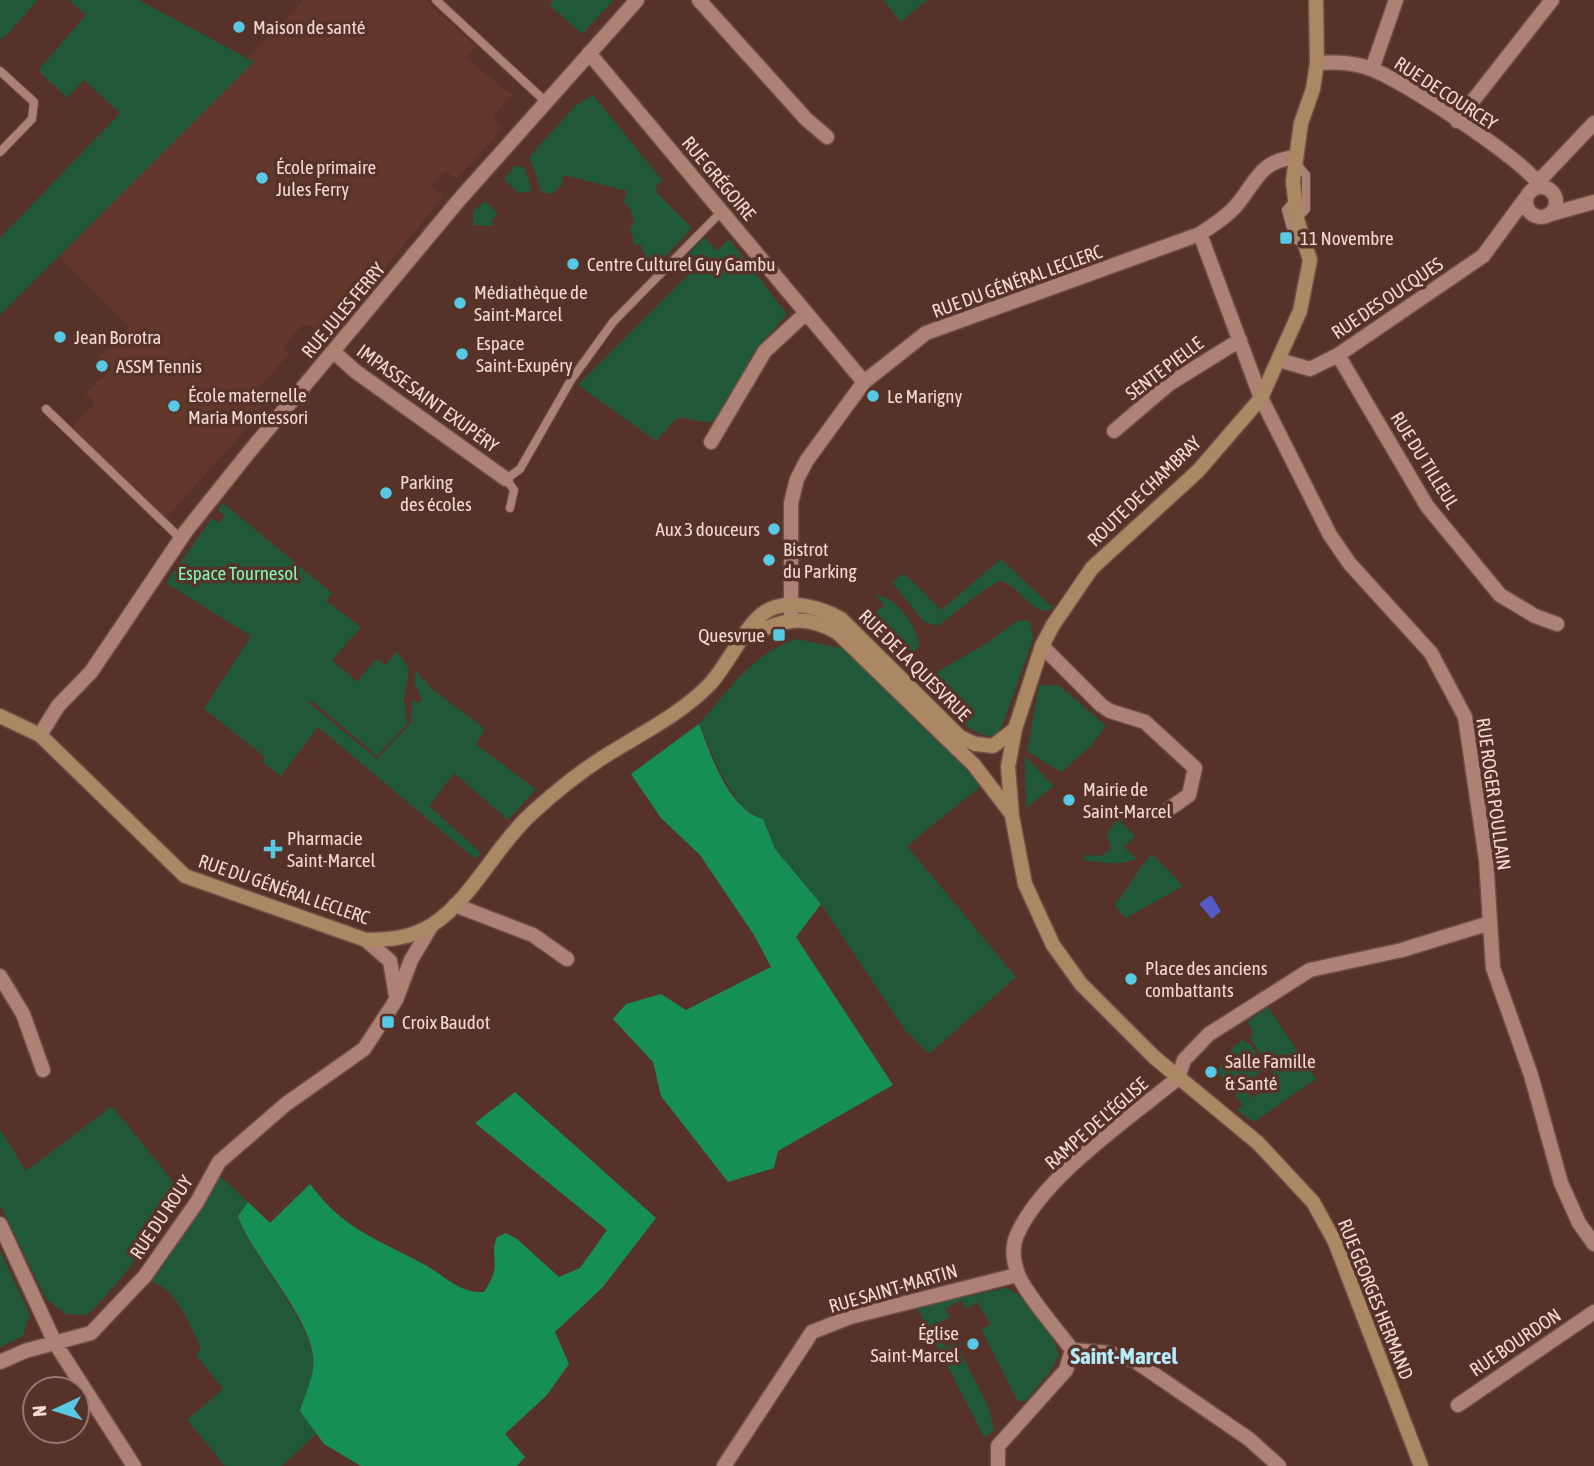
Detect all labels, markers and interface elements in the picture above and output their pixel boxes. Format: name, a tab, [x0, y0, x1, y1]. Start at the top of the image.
place label: Maison de santé	[253, 16, 365, 38]
marker: Maison de santé	[231, 19, 247, 35]
street label: RUE DE COURCEY	[1391, 52, 1502, 135]
street label: RUE GRÉGOIRE	[678, 132, 760, 224]
place label: École primaire Jules Ferry	[276, 156, 376, 200]
marker: École primaire Jules Ferry	[254, 170, 270, 186]
place label: 11 Novembre	[1300, 227, 1394, 249]
marker: 11 Novembre	[1278, 230, 1294, 246]
street label: RUE DU GÉNÉRAL LECLERC	[929, 240, 1105, 322]
place label: Centre Culturel Guy Gambu	[587, 253, 775, 275]
street label: RUE DES OUCQUES	[1327, 253, 1447, 343]
marker: Centre Culturel Guy Gambu	[565, 256, 581, 272]
street label: RUE JULES FERRY	[297, 257, 390, 362]
place label: Médiathèque de Saint-Marcel	[474, 281, 588, 325]
marker: Médiathèque de Saint-Marcel	[452, 295, 468, 311]
place label: Jean Borotra	[74, 326, 161, 348]
marker: Jean Borotra	[52, 329, 68, 345]
place label: Espace Saint-Exupéry	[476, 332, 573, 376]
street label: SENTE PIELLE	[1121, 332, 1207, 404]
street label: IMPASSE SAINT EXUPÉRY	[353, 339, 503, 457]
marker: Espace Saint-Exupéry	[454, 346, 470, 362]
place label: ASSM Tennis	[116, 355, 202, 377]
marker: ASSM Tennis	[94, 358, 110, 374]
place label: École maternelle Maria Montessori	[188, 384, 308, 428]
place label: Le Marigny	[887, 385, 963, 407]
marker: Le Marigny	[865, 388, 881, 404]
marker: École maternelle Maria Montessori	[166, 398, 182, 414]
street label: RUE DU TILLEUL	[1386, 407, 1464, 513]
street label: ROUTE DE CHAMBRAY	[1083, 431, 1206, 551]
place label: Parking des écoles	[400, 471, 472, 515]
marker: Parking des écoles	[378, 485, 394, 501]
place label: Aux 3 douceurs	[655, 518, 760, 540]
marker: Aux 3 douceurs	[766, 521, 782, 537]
place label: Bistrot du Parking	[783, 538, 858, 582]
marker: Bistrot du Parking	[761, 552, 777, 568]
park label: Espace Tournesol	[178, 562, 298, 584]
street label: RUE DE LA QUESVRUE	[855, 605, 975, 725]
place label: Quesvrue	[698, 624, 765, 646]
marker: Quesvrue	[771, 627, 787, 643]
street label: RUE ROGER POULLAIN	[1472, 716, 1516, 872]
place label: Mairie de Saint-Marcel	[1083, 778, 1171, 822]
marker: Mairie de Saint-Marcel	[1061, 792, 1077, 808]
place label: Pharmacie Saint-Marcel	[287, 827, 375, 871]
marker: Pharmacie Saint-Marcel	[265, 841, 281, 857]
street label: RUE DU GÉNÉRAL LECLERC	[196, 849, 373, 929]
place label: Place des anciens combattants	[1145, 957, 1268, 1001]
marker: Place des anciens combattants	[1123, 971, 1139, 987]
place label: Croix Baudot	[402, 1011, 490, 1033]
marker: Croix Baudot	[380, 1014, 396, 1030]
place label: Salle Famille & Santé	[1225, 1050, 1316, 1094]
marker: Salle Famille & Santé	[1203, 1064, 1219, 1080]
street label: RAMPE DE L'ÉGLISE	[1040, 1072, 1152, 1174]
street label: RUE DU ROUY	[125, 1171, 197, 1263]
street label: RUE GEORGES HERMAND	[1334, 1215, 1418, 1383]
street label: RUE SAINT-MARTIN	[826, 1259, 960, 1317]
street label: RUE BOURDON	[1465, 1303, 1565, 1381]
place label: Église Saint-Marcel	[871, 1322, 959, 1366]
marker: Église Saint-Marcel	[965, 1336, 981, 1352]
district label: Saint-Marcel	[1070, 1343, 1178, 1369]
north arrow	[21, 1375, 91, 1445]
text: N	[28, 1405, 50, 1418]

